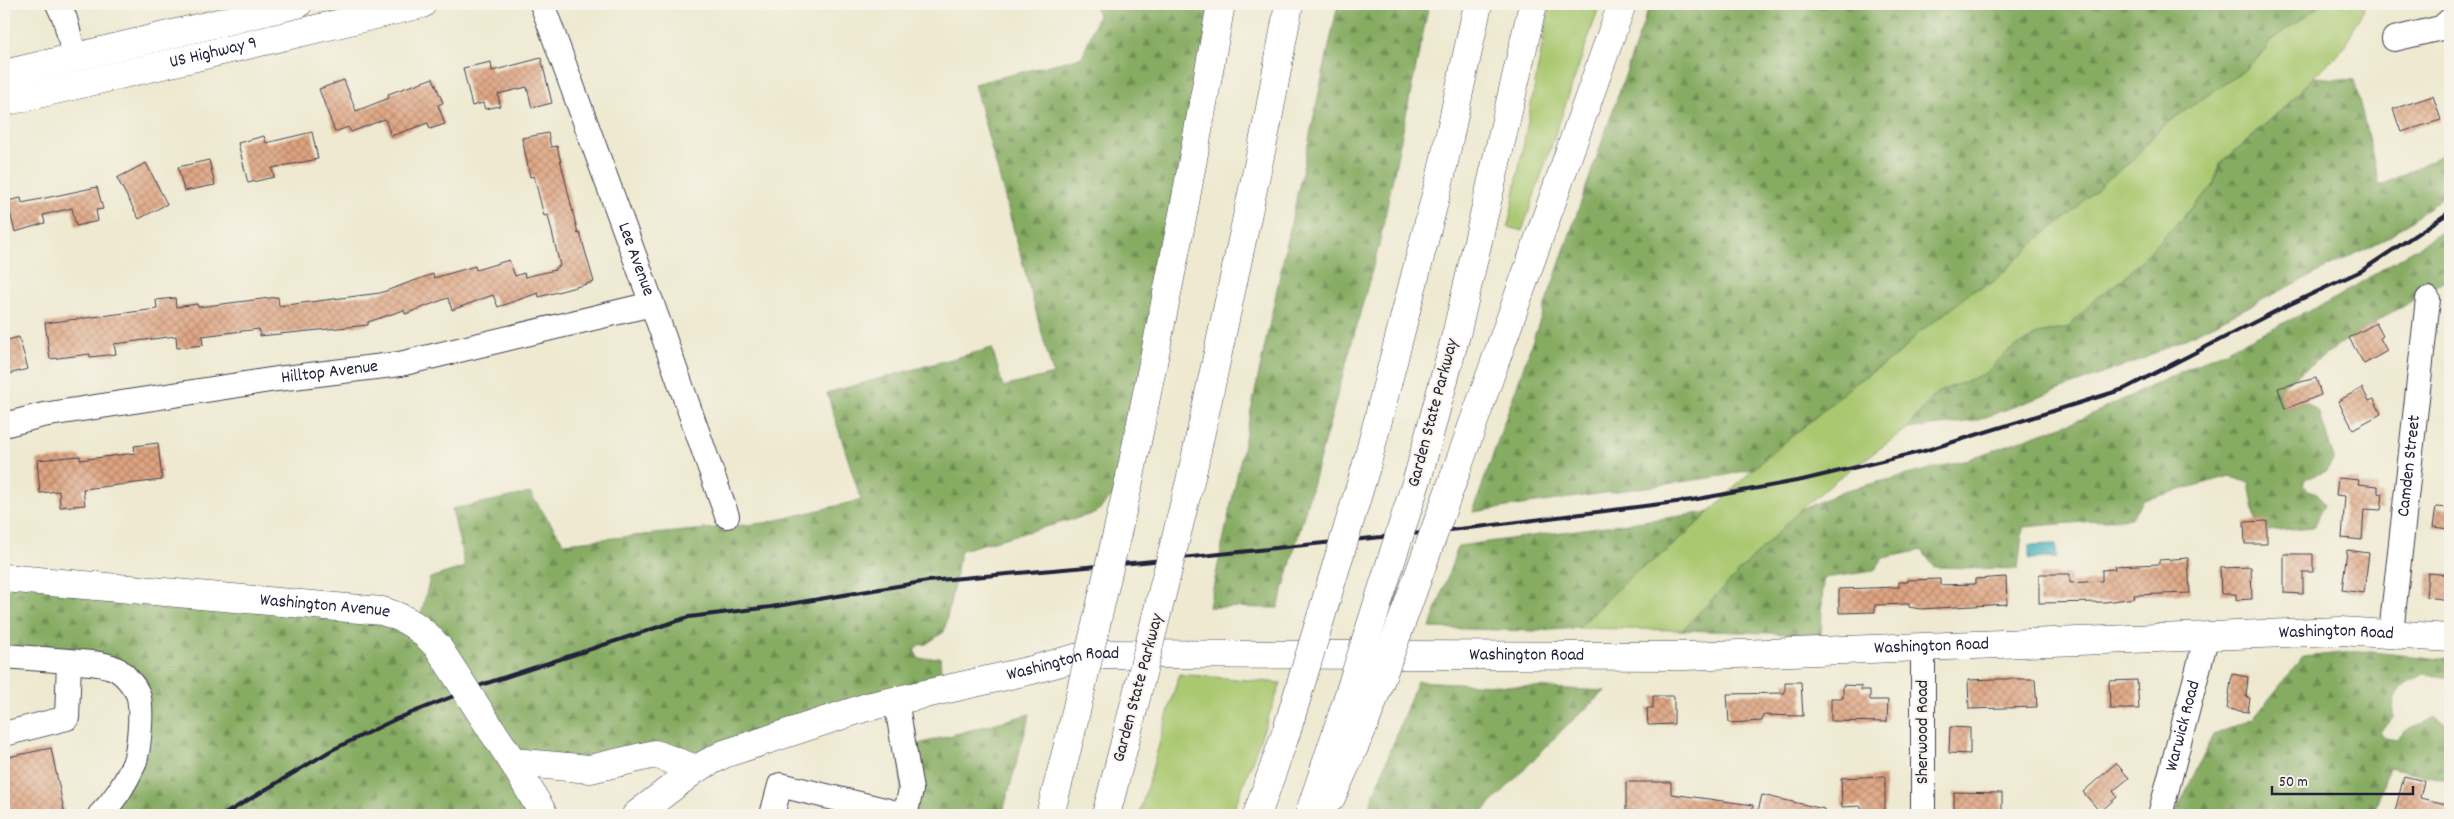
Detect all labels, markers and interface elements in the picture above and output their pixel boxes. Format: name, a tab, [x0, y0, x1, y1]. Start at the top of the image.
street label: US Highway 9	[167, 31, 260, 75]
street label: Lee Avenue	[611, 219, 661, 300]
street label: Garden State Parkway	[1402, 335, 1466, 490]
street label: Hilltop Avenue	[280, 354, 380, 391]
street label: Camden Street	[2391, 413, 2428, 518]
street label: Washington Avenue	[259, 588, 393, 625]
street label: Garden State Parkway	[1107, 610, 1171, 765]
street label: Washington Road	[2278, 618, 2395, 647]
street label: Washington Road	[1874, 632, 1990, 661]
street label: Washington Road	[1004, 641, 1119, 688]
street label: Washington Road	[1469, 643, 1584, 668]
street label: Warwick Road	[2159, 678, 2207, 774]
street label: Sherwood Road	[1911, 680, 1936, 784]
scale bar	[2272, 764, 2413, 796]
text: 50 m	[2279, 772, 2308, 794]

